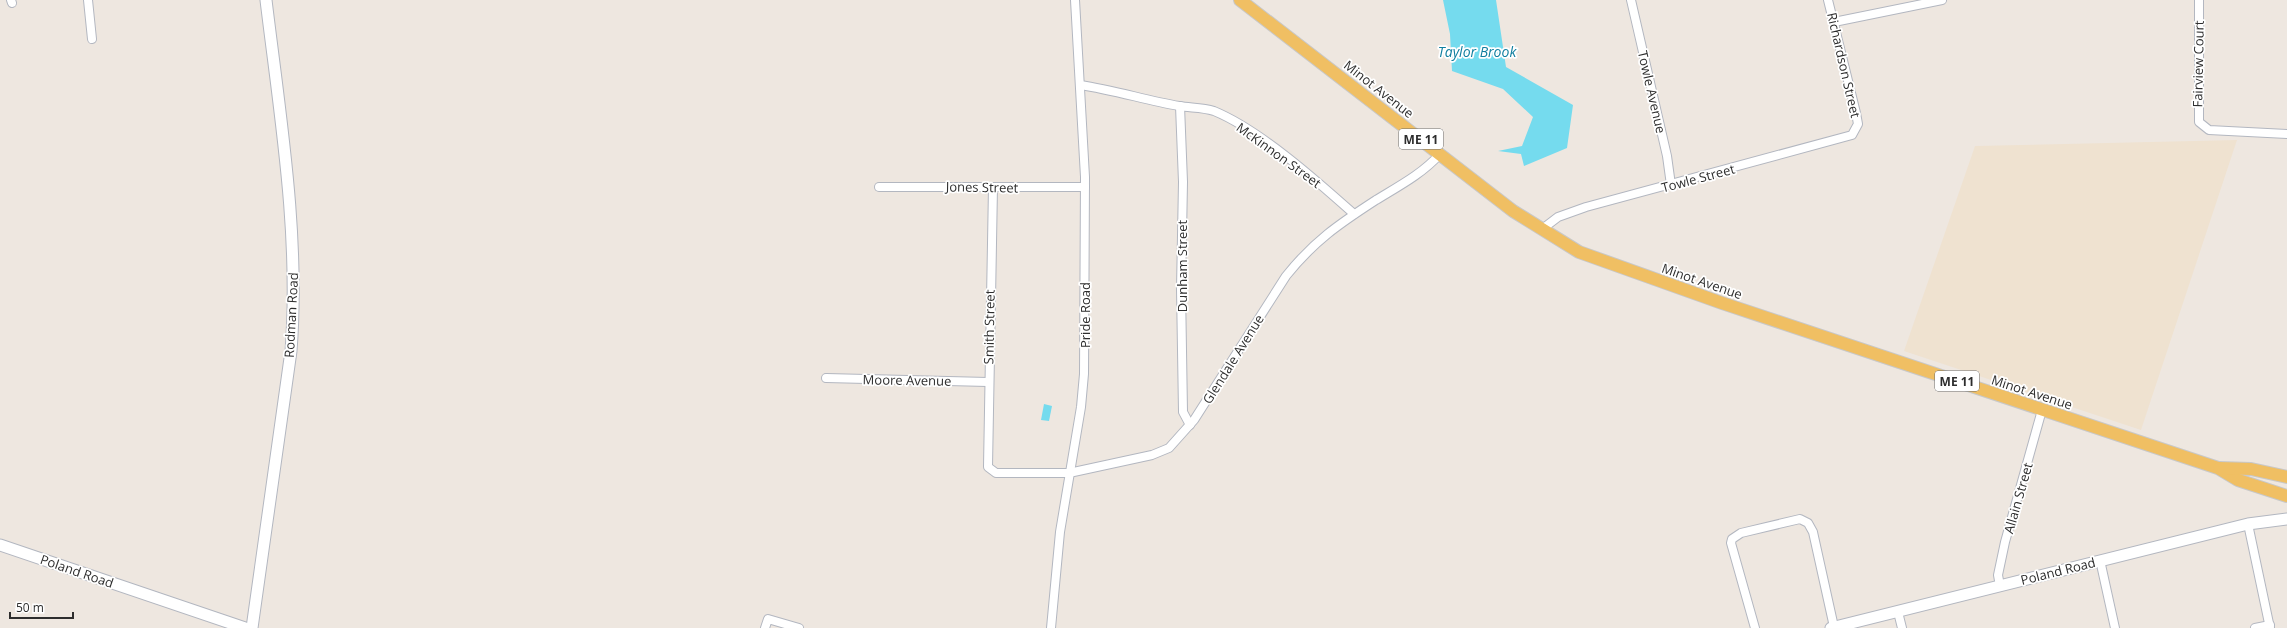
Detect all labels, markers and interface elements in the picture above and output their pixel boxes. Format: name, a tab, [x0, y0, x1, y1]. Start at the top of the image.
street label: Richardson Street	[1823, 11, 1865, 120]
street label: Fairview Court	[2188, 20, 2208, 108]
water label: Taylor Brook	[1438, 42, 1517, 61]
street label: Towle Avenue	[1634, 49, 1670, 135]
street label: Minot Avenue	[1340, 56, 1418, 122]
street label: McKinnon Street	[1233, 118, 1325, 192]
road number: ME 11	[1399, 129, 1443, 149]
street label: Towle Street	[1659, 159, 1737, 196]
street label: Jones Street	[944, 177, 1019, 197]
street label: Dunham Street	[1173, 219, 1191, 312]
street label: Minot Avenue	[1659, 259, 1745, 303]
street label: Rodman Road	[280, 272, 302, 358]
street label: Pride Road	[1076, 282, 1094, 348]
street label: Smith Street	[979, 289, 999, 365]
street label: Glendale Avenue	[1198, 311, 1268, 407]
street label: Moore Avenue	[863, 370, 951, 390]
street label: Minot Avenue	[1989, 370, 2075, 414]
road number: ME 11	[1935, 371, 1979, 391]
street label: Allain Street	[1999, 460, 2037, 536]
street label: Poland Road	[38, 550, 116, 592]
street label: Poland Road	[2019, 553, 2097, 589]
scale bar	[10, 594, 73, 620]
text: 50 m	[16, 599, 44, 616]

